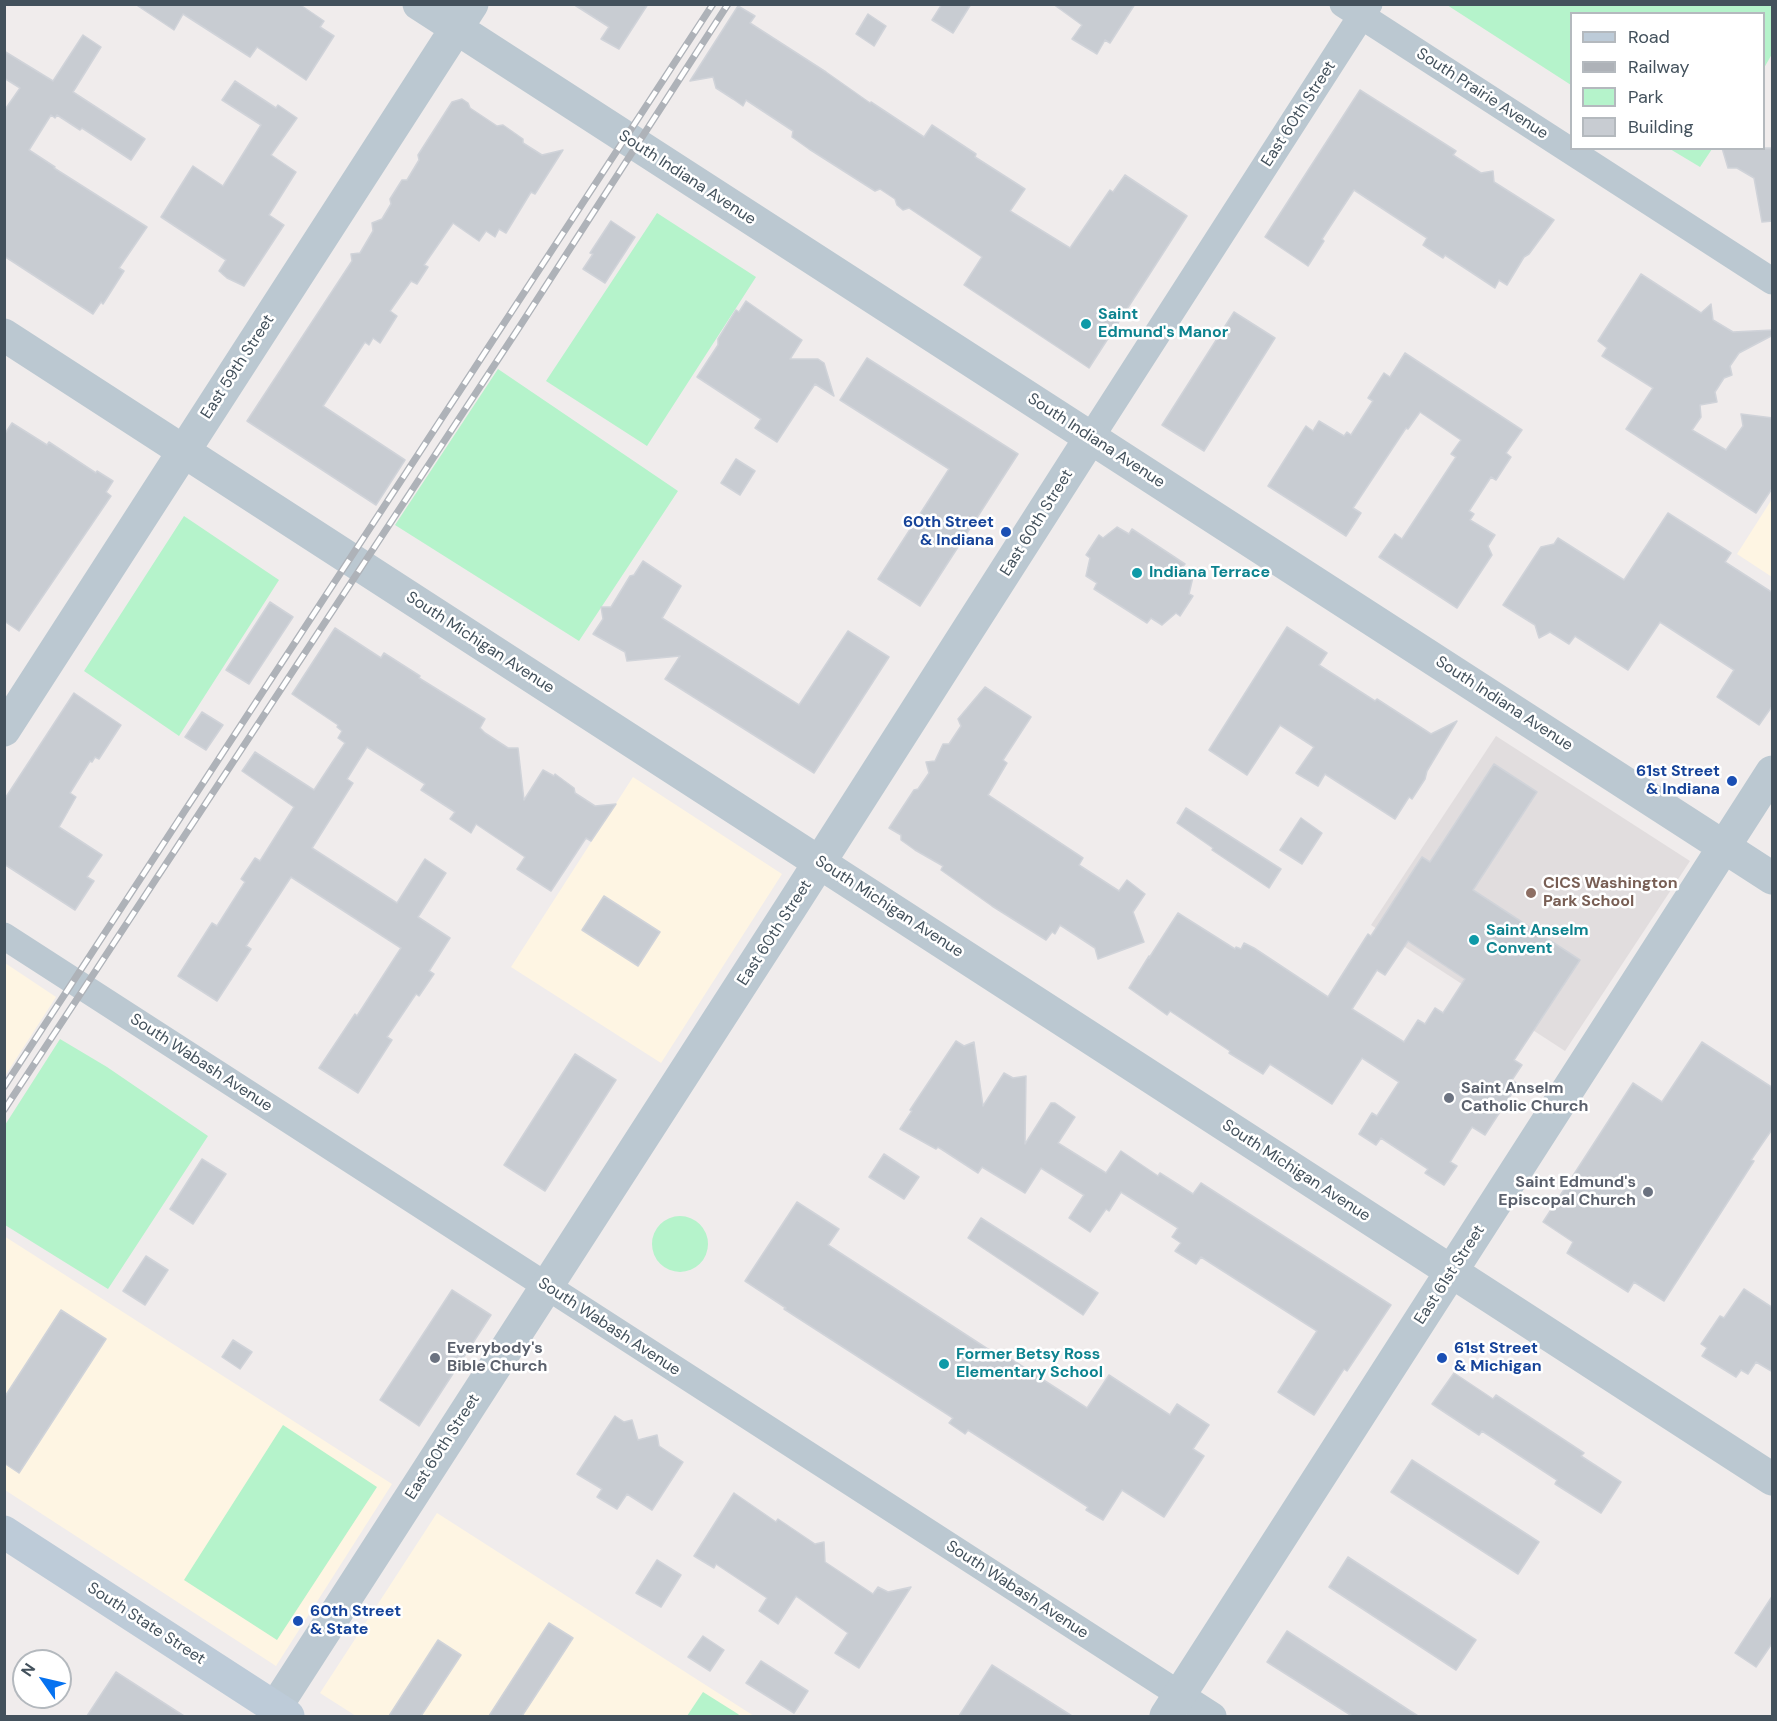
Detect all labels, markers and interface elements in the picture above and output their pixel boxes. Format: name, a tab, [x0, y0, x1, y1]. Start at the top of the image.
legend	[1570, 12, 1765, 150]
text: Road	[1628, 25, 1670, 49]
street label: South Prairie Avenue	[1413, 44, 1551, 144]
text: Railway	[1628, 55, 1690, 79]
street label: East 60th Street	[1258, 58, 1340, 170]
text: Park	[1628, 85, 1664, 109]
text: Building	[1628, 115, 1693, 139]
street label: South Indiana Avenue	[615, 126, 759, 230]
place label: Saint Edmund's Manor	[1098, 305, 1228, 343]
street label: East 59th Street	[197, 311, 279, 423]
marker: Saint Edmund's Manor	[1079, 317, 1093, 331]
street label: South Indiana Avenue	[1024, 389, 1168, 493]
street label: East 60th Street	[997, 466, 1077, 580]
place label: 60th Street & Indiana	[903, 513, 994, 551]
marker: 60th Street & Indiana	[999, 525, 1013, 539]
place label: Indiana Terrace	[1149, 563, 1270, 583]
marker: Indiana Terrace	[1130, 566, 1144, 580]
street label: South Michigan Avenue	[402, 588, 558, 698]
street label: South Indiana Avenue	[1432, 652, 1576, 756]
place label: 61st Street & Indiana	[1636, 762, 1720, 800]
marker: 61st Street & Indiana	[1725, 774, 1739, 788]
street label: South Michigan Avenue	[811, 852, 967, 962]
place label: CICS Washington Park School	[1543, 874, 1678, 912]
street label: East 60th Street	[734, 877, 816, 989]
marker: CICS Washington Park School	[1524, 886, 1538, 900]
place label: Saint Anselm Convent	[1486, 921, 1589, 959]
marker: Saint Anselm Convent	[1467, 933, 1481, 947]
street label: South Wabash Avenue	[126, 1010, 276, 1116]
place label: Saint Anselm Catholic Church	[1461, 1079, 1588, 1117]
marker: Saint Anselm Catholic Church	[1442, 1091, 1456, 1105]
street label: South Michigan Avenue	[1218, 1116, 1374, 1226]
place label: Saint Edmund's Episcopal Church	[1498, 1173, 1636, 1211]
marker: Saint Edmund's Episcopal Church	[1641, 1185, 1655, 1199]
street label: East 61st Street	[1411, 1222, 1489, 1328]
street label: South Wabash Avenue	[534, 1274, 684, 1380]
place label: Everybody's Bible Church	[447, 1339, 547, 1377]
place label: 61st Street & Michigan	[1454, 1339, 1542, 1377]
place label: Former Betsy Ross Elementary School	[956, 1345, 1103, 1383]
marker: Everybody's Bible Church	[428, 1351, 442, 1365]
marker: 61st Street & Michigan	[1435, 1351, 1449, 1365]
marker: Former Betsy Ross Elementary School	[937, 1357, 951, 1371]
street label: East 60th Street	[402, 1391, 484, 1503]
street label: South Wabash Avenue	[942, 1537, 1092, 1643]
street label: South State Street	[84, 1579, 208, 1669]
place label: 60th Street & State	[310, 1602, 401, 1640]
marker: 60th Street & State	[291, 1614, 305, 1628]
north arrow	[12, 1649, 72, 1709]
text: N	[16, 1659, 40, 1680]

